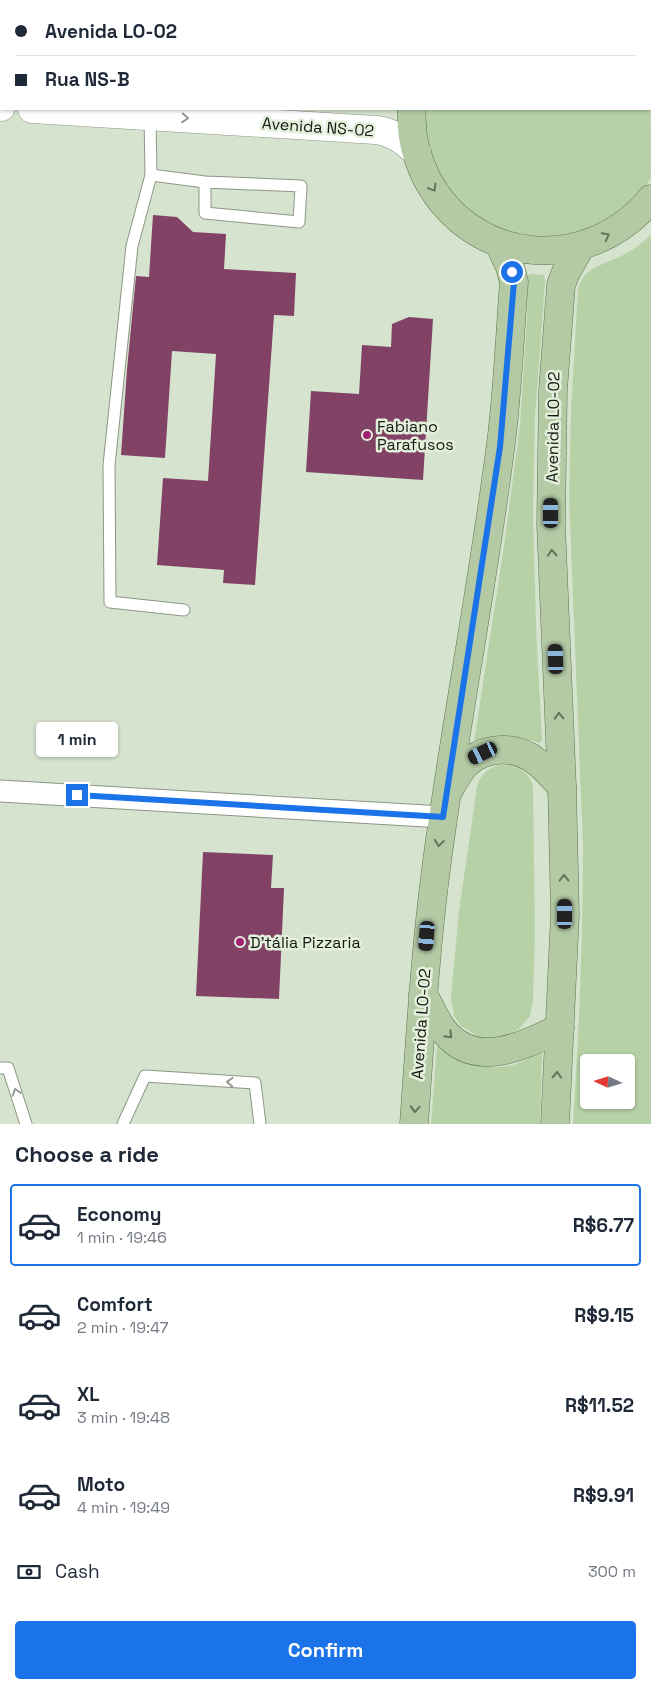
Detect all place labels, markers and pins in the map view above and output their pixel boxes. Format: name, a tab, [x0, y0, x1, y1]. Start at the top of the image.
place label: Fabiano Parafusos	[377, 416, 454, 455]
marker: Fabiano Parafusos	[361, 429, 373, 441]
place label: D'tália Pizzaria	[250, 932, 361, 953]
marker: D'tália Pizzaria	[234, 936, 246, 948]

